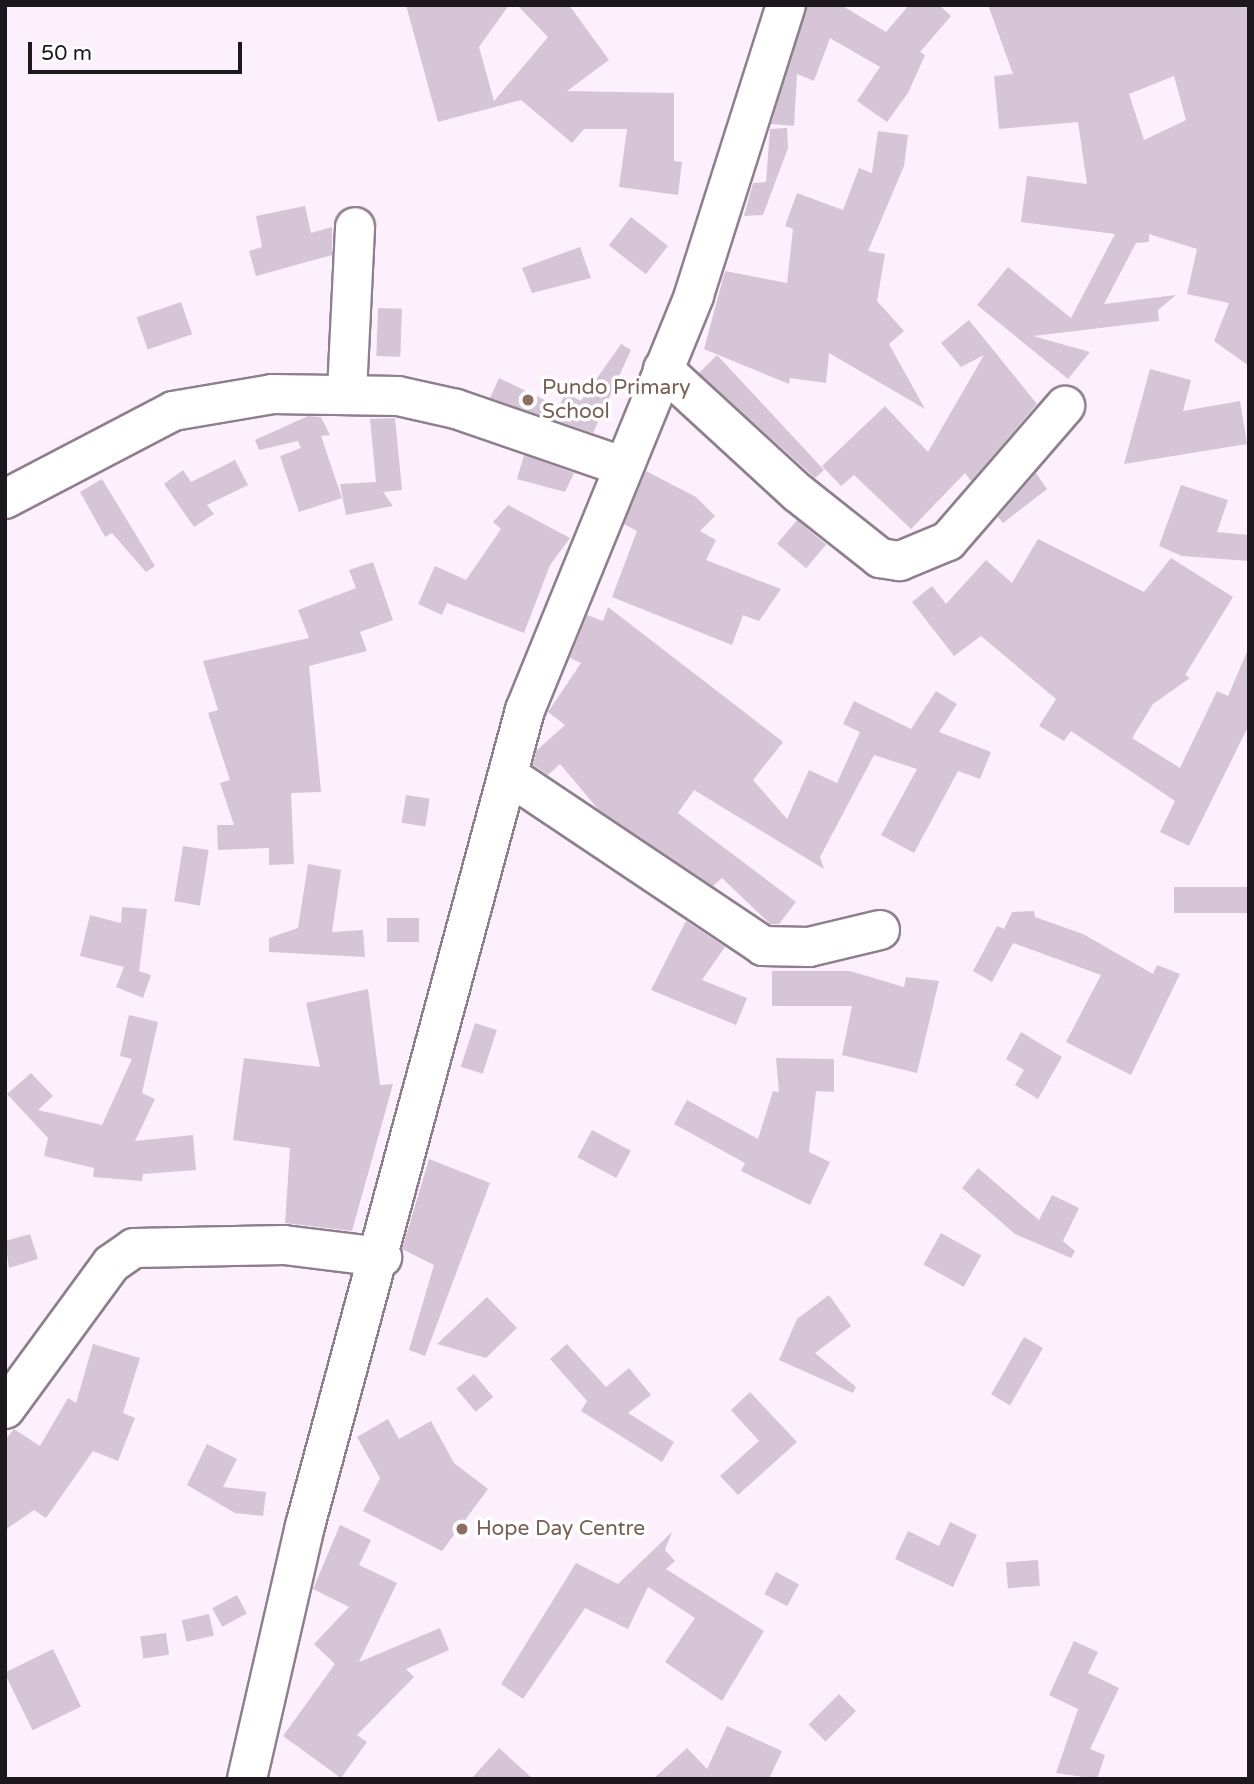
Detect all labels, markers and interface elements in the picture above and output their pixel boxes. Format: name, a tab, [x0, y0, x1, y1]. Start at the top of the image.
scale bar	[32, 28, 245, 72]
text: 50 m	[41, 41, 92, 66]
place label: Pundo Primary School	[542, 375, 691, 425]
marker: Pundo Primary School	[520, 392, 536, 408]
place label: Hope Day Centre	[476, 1516, 645, 1542]
marker: Hope Day Centre	[454, 1521, 470, 1537]

